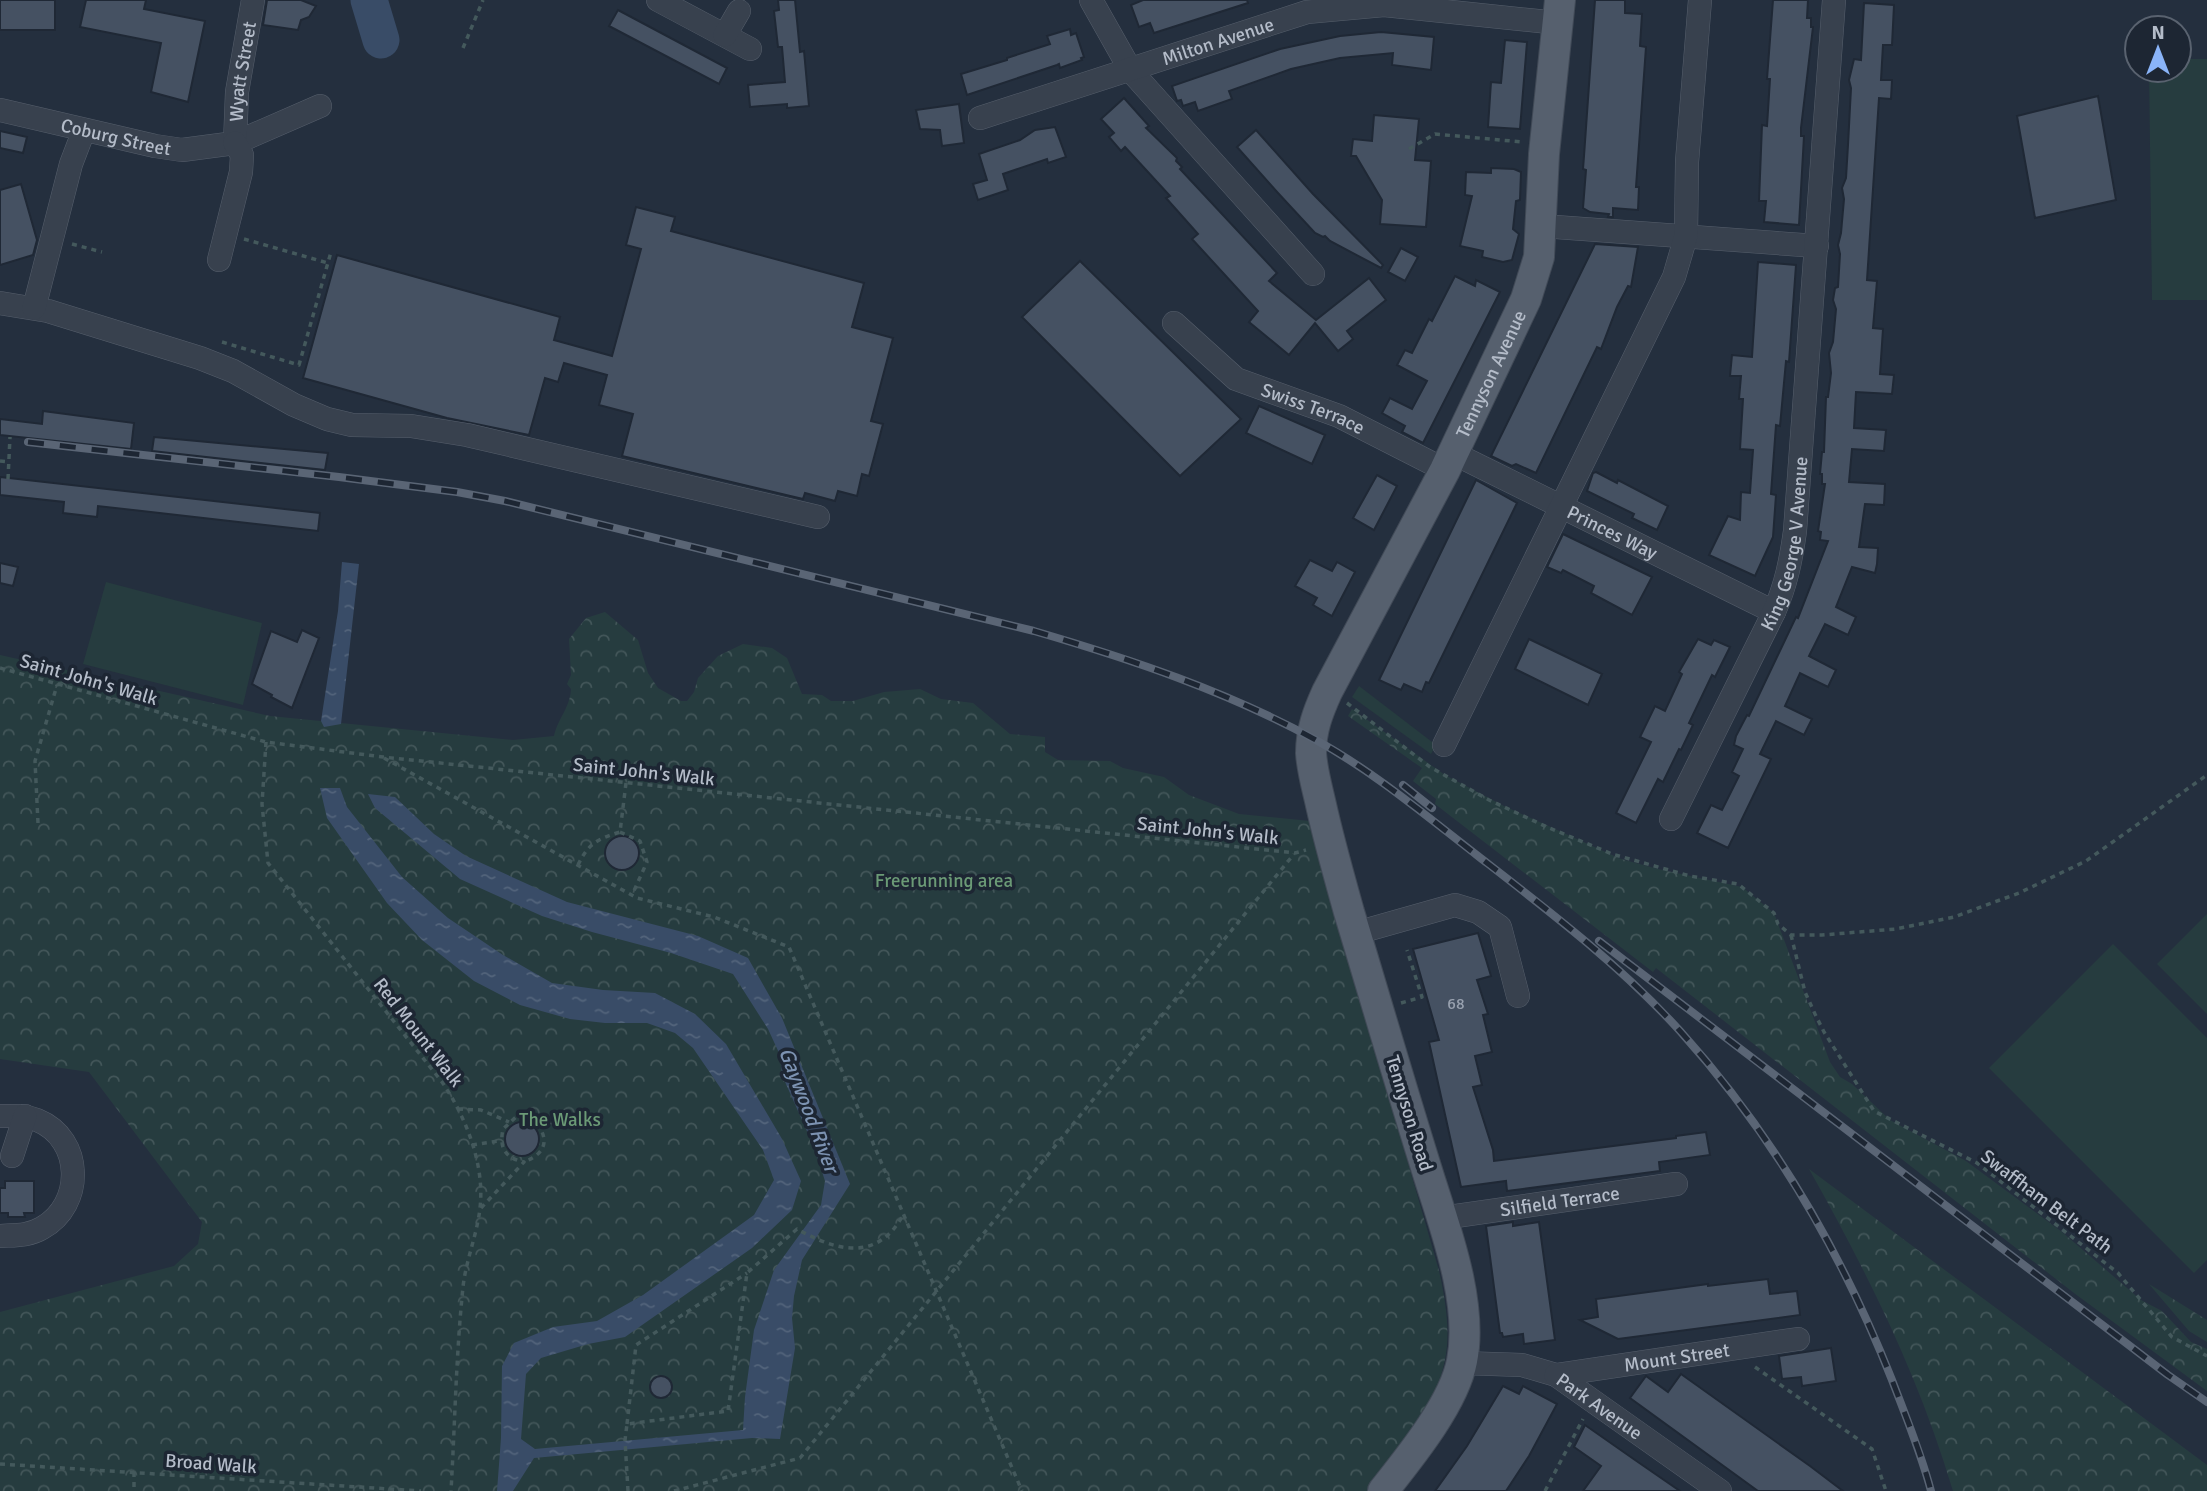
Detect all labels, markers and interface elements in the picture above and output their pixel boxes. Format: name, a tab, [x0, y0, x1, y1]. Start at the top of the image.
street label: Milton Avenue	[1159, 13, 1277, 71]
north arrow	[2123, 14, 2193, 84]
street label: Wyatt Street	[225, 19, 262, 122]
text: N	[2151, 21, 2165, 45]
street label: Coburg Street	[58, 114, 173, 161]
street label: Tennyson Avenue	[1451, 306, 1532, 442]
street label: Swiss Terrace	[1258, 378, 1369, 440]
street label: King George V Avenue	[1756, 456, 1813, 635]
street label: Princes Way	[1563, 500, 1661, 565]
street label: Saint John's Walk	[17, 649, 161, 711]
street label: Saint John's Walk	[572, 753, 716, 791]
street label: Saint John's Walk	[1136, 812, 1280, 850]
park label: Freerunning area	[875, 869, 1013, 893]
street label: Red Mount Walk	[368, 973, 469, 1092]
house number: 68	[1447, 994, 1465, 1014]
water label: Gaywood River	[773, 1044, 846, 1179]
street label: Tennyson Road	[1380, 1052, 1438, 1174]
park label: The Walks	[519, 1108, 601, 1132]
street label: Swaffham Belt Path	[1976, 1144, 2117, 1259]
street label: Silfield Terrace	[1499, 1181, 1621, 1222]
street label: Mount Street	[1622, 1338, 1732, 1378]
street label: Park Avenue	[1551, 1368, 1647, 1445]
street label: Broad Walk	[164, 1449, 258, 1479]

